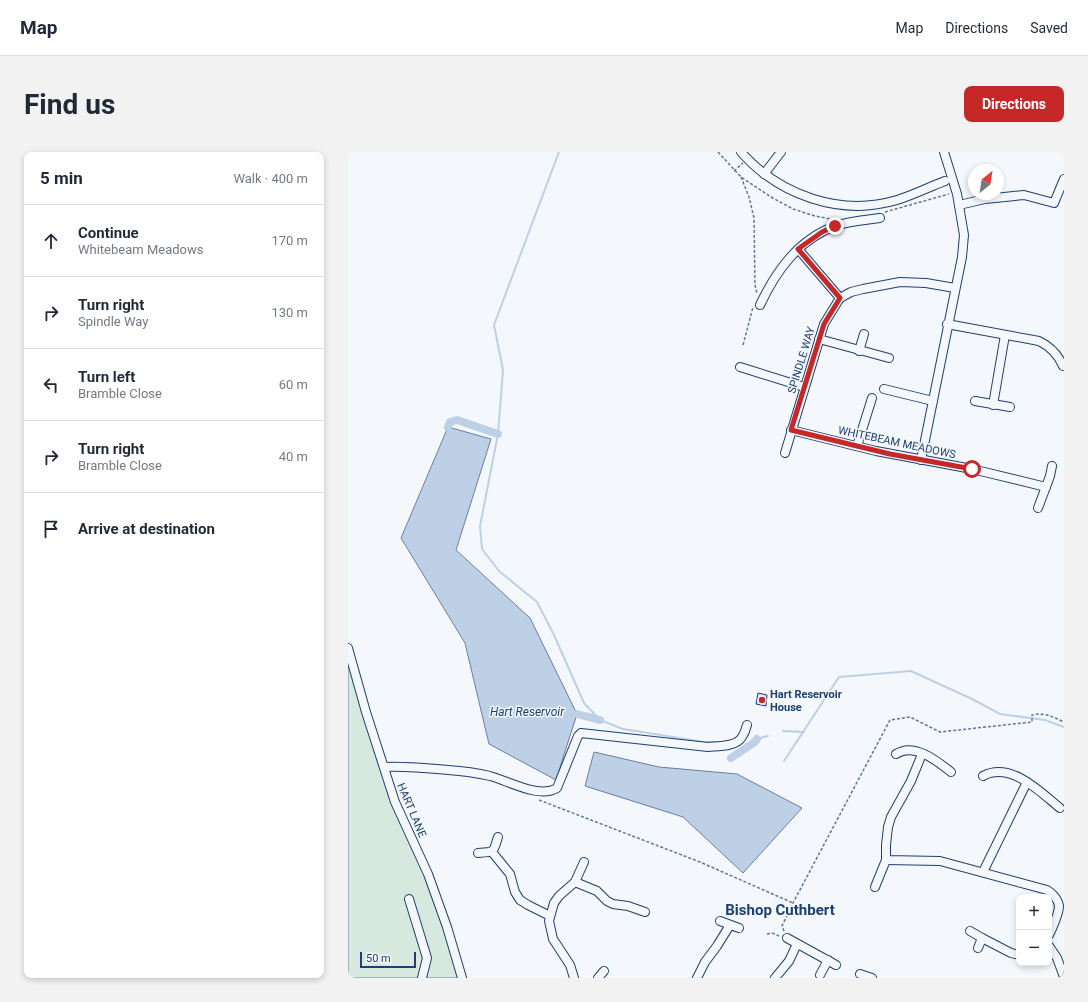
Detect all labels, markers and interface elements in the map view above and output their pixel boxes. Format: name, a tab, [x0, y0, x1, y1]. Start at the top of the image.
text: Map	[20, 16, 58, 39]
text: Map	[896, 20, 923, 36]
text: Directions	[945, 20, 1008, 36]
text: Saved	[1030, 20, 1068, 36]
button: Directions	[964, 86, 1064, 122]
text: Find us	[24, 88, 115, 121]
north arrow	[968, 164, 1004, 200]
text: 5 min	[40, 168, 83, 188]
text: Walk · 400 m	[233, 171, 308, 186]
route end	[826, 217, 844, 235]
text: Continue	[78, 224, 139, 242]
icon: ahead	[40, 230, 62, 252]
text: 170 m	[271, 233, 308, 248]
text: Whitebeam Meadows	[78, 242, 203, 257]
text: Turn right	[78, 296, 144, 314]
icon: right	[40, 302, 62, 324]
text: 130 m	[271, 305, 308, 320]
text: Spindle Way	[78, 314, 148, 329]
street label: SPINDLE WAY	[785, 325, 818, 395]
text: Turn left	[78, 368, 135, 386]
icon: left	[40, 374, 62, 396]
text: 60 m	[279, 377, 308, 392]
text: Bramble Close	[78, 386, 162, 401]
street label: WHITEBEAM MEADOWS	[837, 424, 957, 461]
text: Turn right	[78, 440, 144, 458]
icon: right	[40, 446, 62, 468]
text: 40 m	[279, 449, 308, 464]
text: Bramble Close	[78, 458, 162, 473]
route start	[963, 460, 981, 478]
icon: arrive	[40, 518, 62, 540]
text: Arrive at destination	[78, 520, 215, 538]
place label: Hart Reservoir House	[770, 688, 842, 714]
marker: Hart Reservoir House	[757, 695, 767, 705]
water label: Hart Reservoir	[490, 705, 565, 719]
street label: HART LANE	[394, 781, 429, 839]
map controls	[1016, 894, 1052, 966]
button: +	[1016, 894, 1052, 930]
district label: Bishop Cuthbert	[725, 901, 835, 919]
button: −	[1016, 930, 1052, 966]
scale bar	[360, 950, 416, 969]
text: 50 m	[366, 952, 391, 965]

